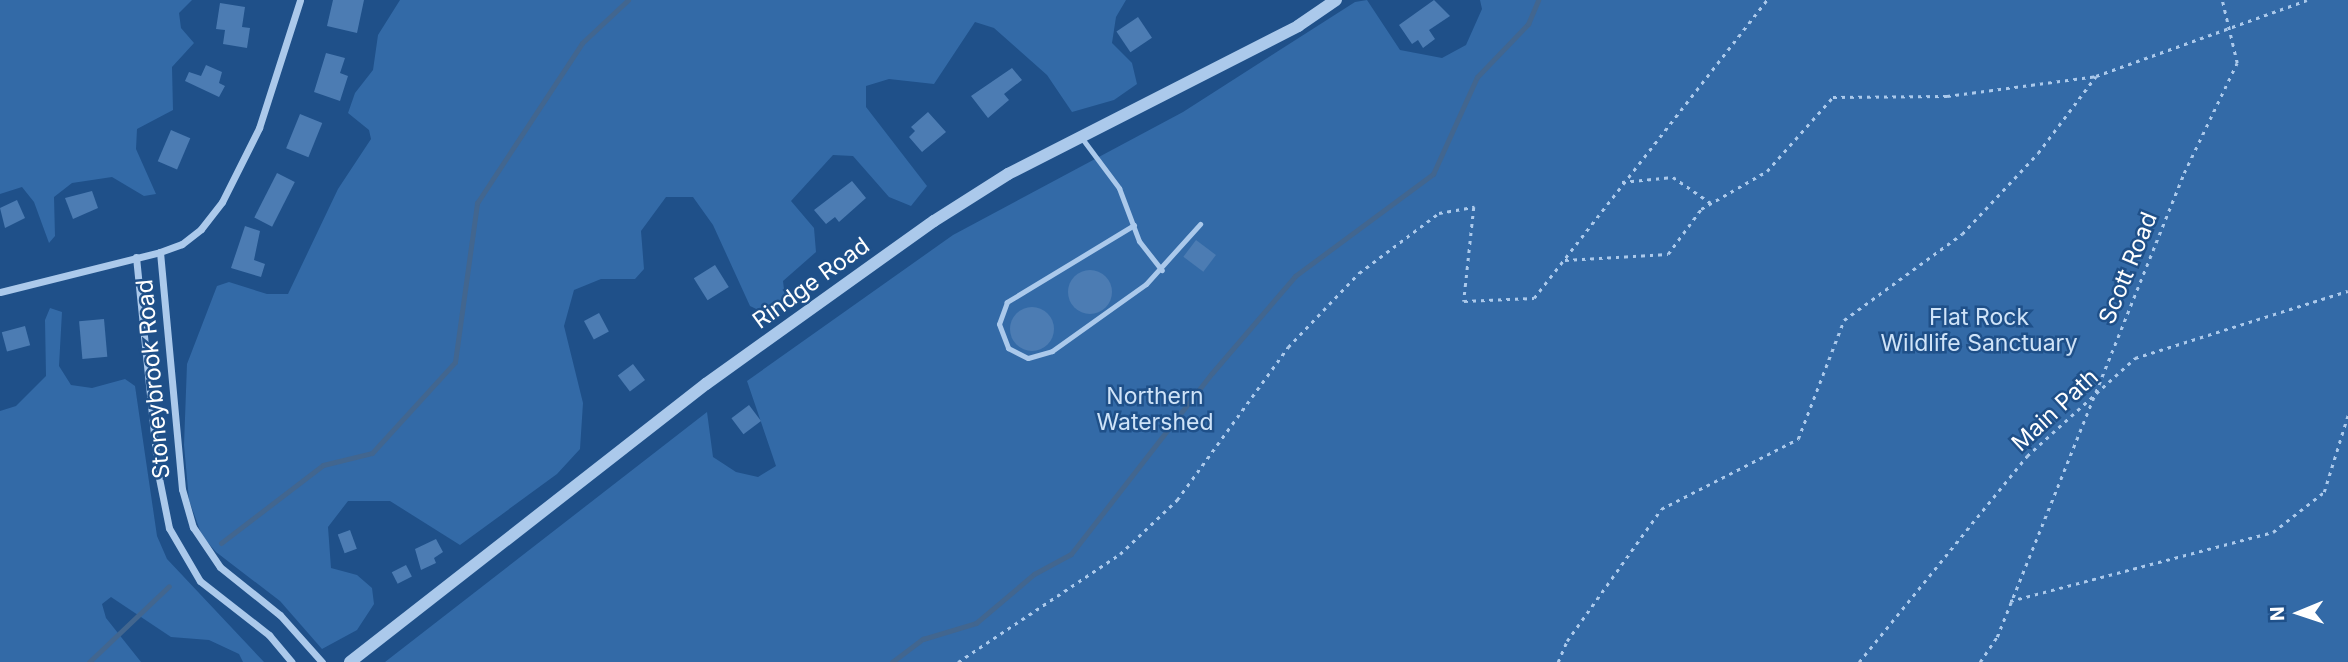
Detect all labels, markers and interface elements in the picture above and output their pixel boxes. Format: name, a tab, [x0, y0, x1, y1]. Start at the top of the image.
street label: Scott Road	[2093, 208, 2163, 328]
street label: Rindge Road	[747, 231, 875, 335]
street label: Stoneybrook Road	[131, 278, 175, 480]
park label: Flat Rock Wildlife Sanctuary	[1880, 303, 2078, 357]
street label: Main Path	[2006, 363, 2104, 457]
park label: Northern Watershed	[1096, 382, 1214, 436]
north arrow	[2264, 578, 2334, 648]
text: N	[2266, 606, 2289, 621]

